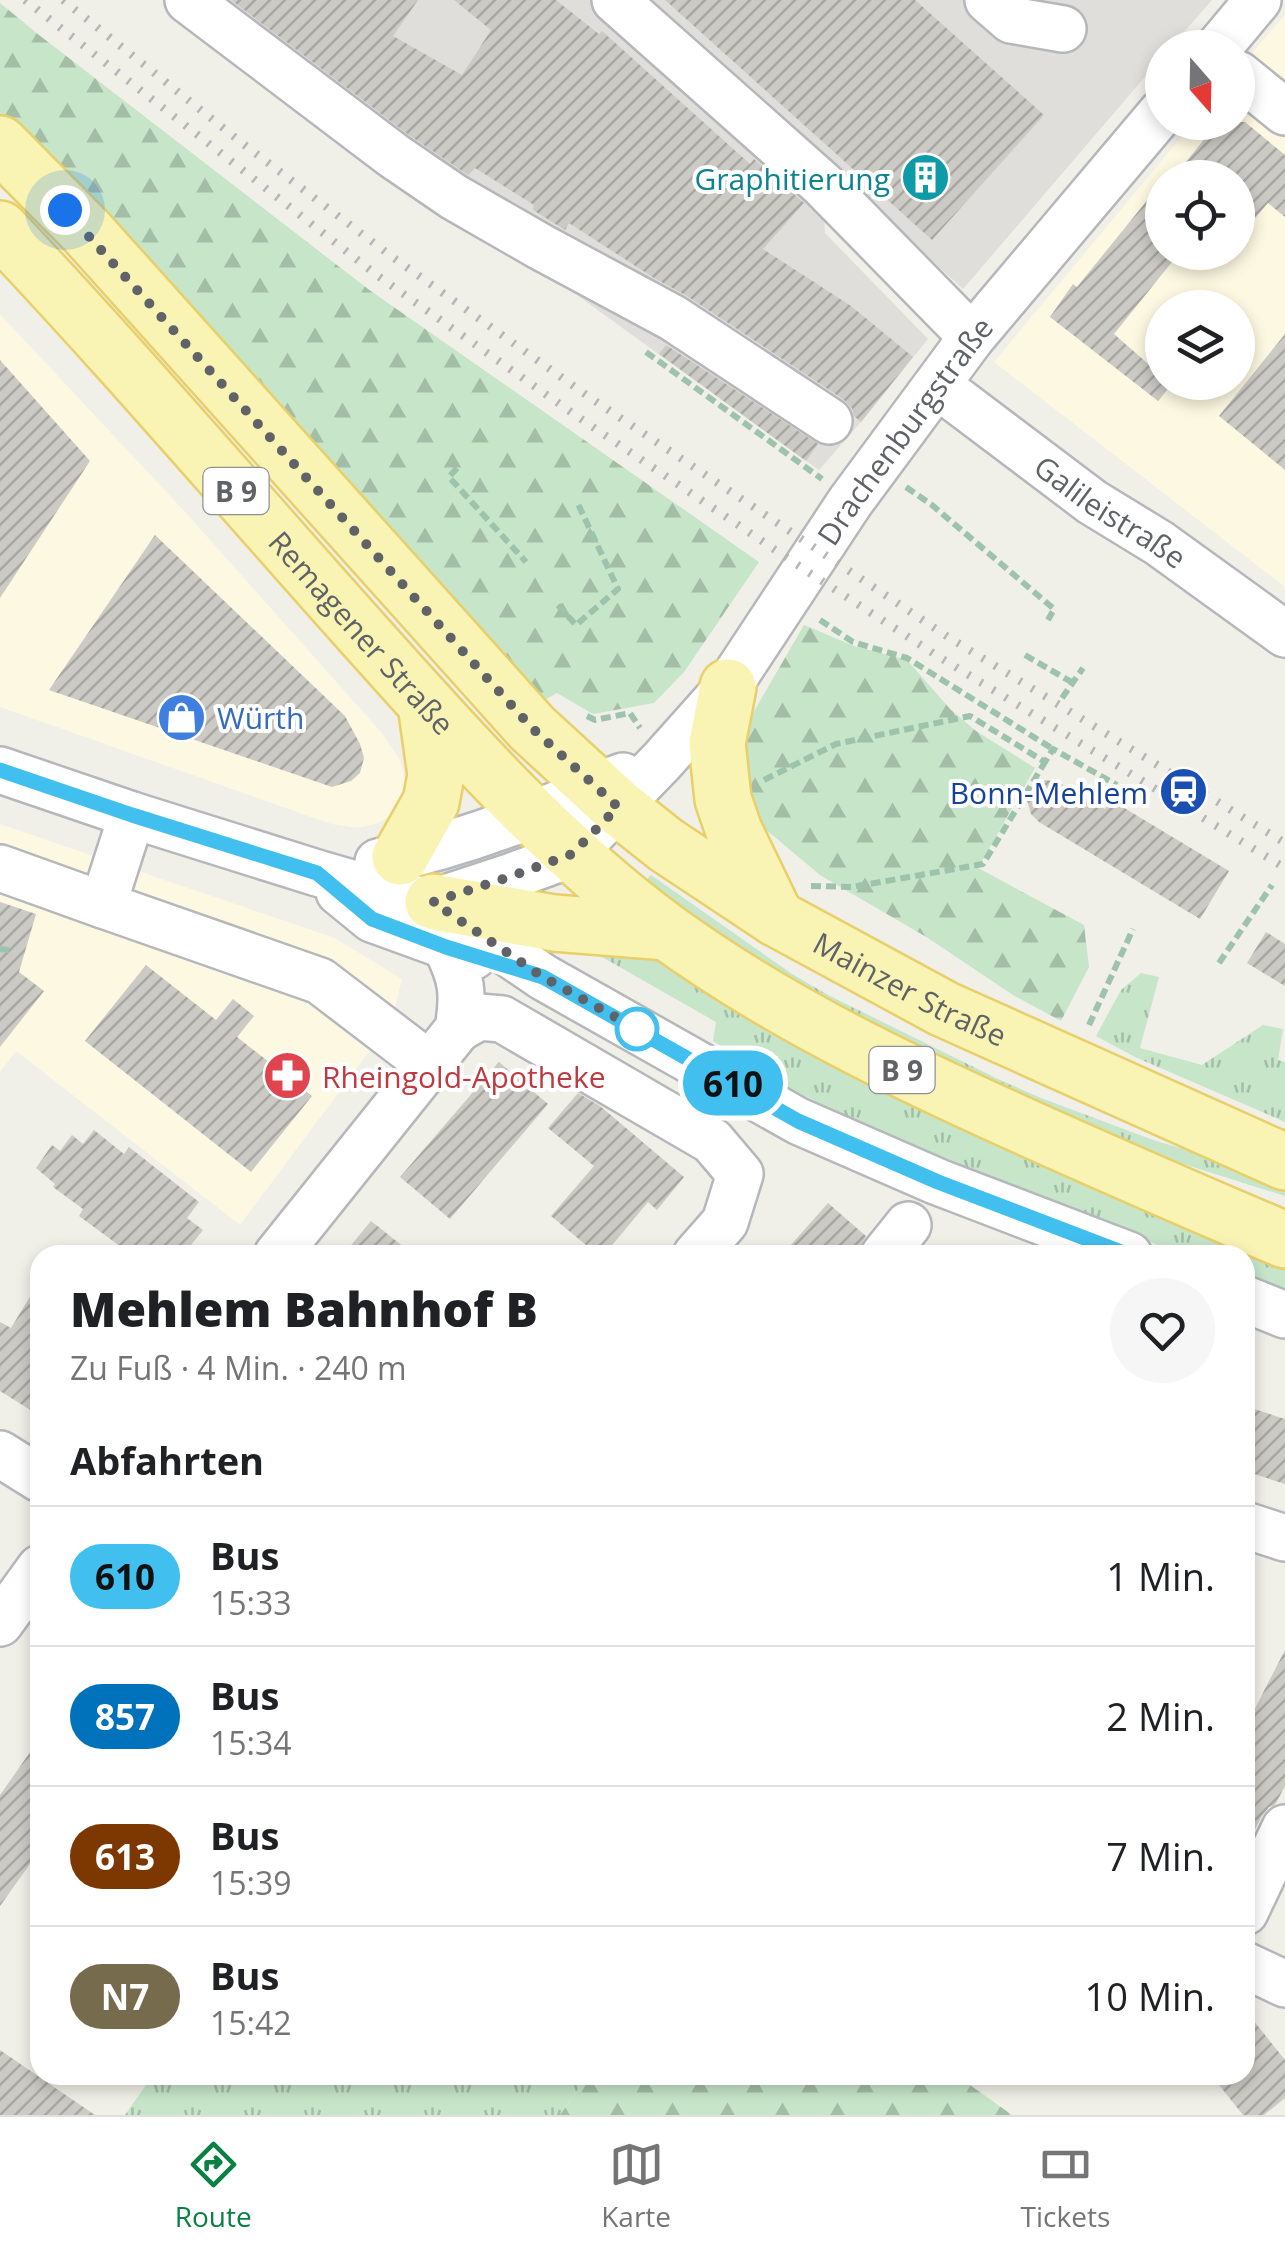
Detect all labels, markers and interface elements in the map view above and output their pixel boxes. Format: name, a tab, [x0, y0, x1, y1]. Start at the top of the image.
north arrow	[1145, 30, 1255, 140]
map controls	[1145, 30, 1255, 400]
building icon: Graphitierung	[899, 152, 951, 204]
place label: Graphitierung	[694, 158, 890, 199]
button: locate	[1145, 160, 1255, 270]
your location	[40, 185, 90, 235]
button: layers	[1145, 290, 1255, 400]
street label: Drachenburgstraße	[807, 308, 1001, 553]
street label: Galileistraße	[1026, 445, 1195, 577]
road number: B 9	[204, 468, 268, 514]
street label: Remagener Straße	[260, 522, 464, 743]
shop icon: Würth	[156, 691, 208, 743]
place label: Würth	[217, 697, 304, 738]
station icon: Bonn-Mehlem	[1157, 766, 1209, 818]
place label: Bonn-Mehlem	[950, 772, 1148, 813]
street label: Mainzer Straße	[806, 922, 1013, 1055]
unlabelled marker	[616, 1008, 658, 1050]
road number: B 9	[870, 1047, 934, 1093]
pharmacy icon: Rheingold-Apotheke	[261, 1050, 313, 1102]
line badge: 610	[676, 1050, 790, 1116]
place label: Rheingold-Apotheke	[322, 1056, 606, 1097]
text: 610	[703, 1060, 763, 1107]
text: Mehlem Bahnhof B	[70, 1276, 538, 1341]
button: heart	[1110, 1278, 1215, 1383]
text: Zu Fuß · 4 Min. · 240 m	[70, 1346, 407, 1389]
text: Abfahrten	[70, 1434, 264, 1486]
text: Bus	[210, 1529, 279, 1581]
text: 1 Min.	[1106, 1550, 1215, 1602]
text: 610	[95, 1553, 155, 1600]
text: 15:33	[210, 1581, 292, 1624]
text: Bus	[210, 1669, 279, 1721]
text: 2 Min.	[1106, 1690, 1215, 1742]
text: 857	[95, 1693, 155, 1740]
text: 15:34	[210, 1721, 292, 1764]
text: Bus	[210, 1809, 279, 1861]
text: 7 Min.	[1106, 1830, 1215, 1882]
text: 613	[95, 1833, 155, 1880]
text: 15:39	[210, 1861, 292, 1904]
text: Bus	[210, 1949, 279, 2001]
text: 10 Min.	[1085, 1970, 1215, 2022]
text: N7	[101, 1973, 149, 2020]
text: 15:42	[210, 2001, 292, 2044]
tab: Route	[175, 2137, 252, 2235]
tab: Karte	[601, 2137, 671, 2235]
tab: Tickets	[1021, 2137, 1110, 2235]

